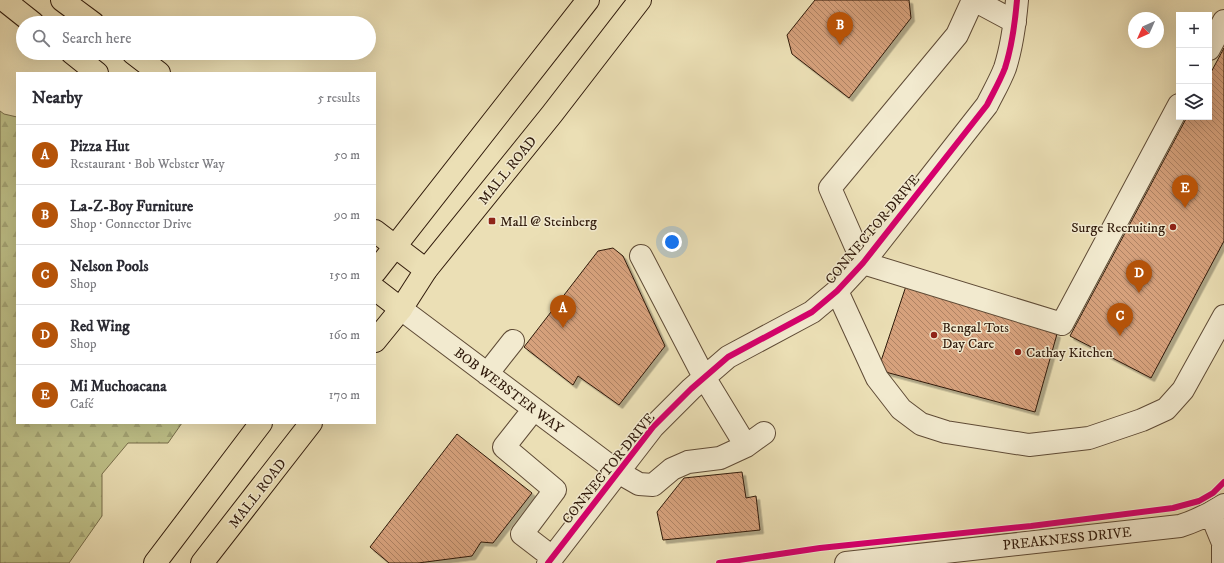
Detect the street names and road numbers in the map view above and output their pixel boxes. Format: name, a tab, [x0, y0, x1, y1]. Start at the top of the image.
street label: MALL ROAD	[475, 133, 541, 209]
street label: CONNECTOR DRIVE	[821, 171, 924, 288]
street label: BOB WEBSTER WAY	[450, 344, 567, 438]
street label: CONNECTOR DRIVE	[558, 409, 659, 528]
street label: MALL ROAD	[225, 455, 291, 532]
street label: PREAKNESS DRIVE	[1002, 523, 1132, 555]

